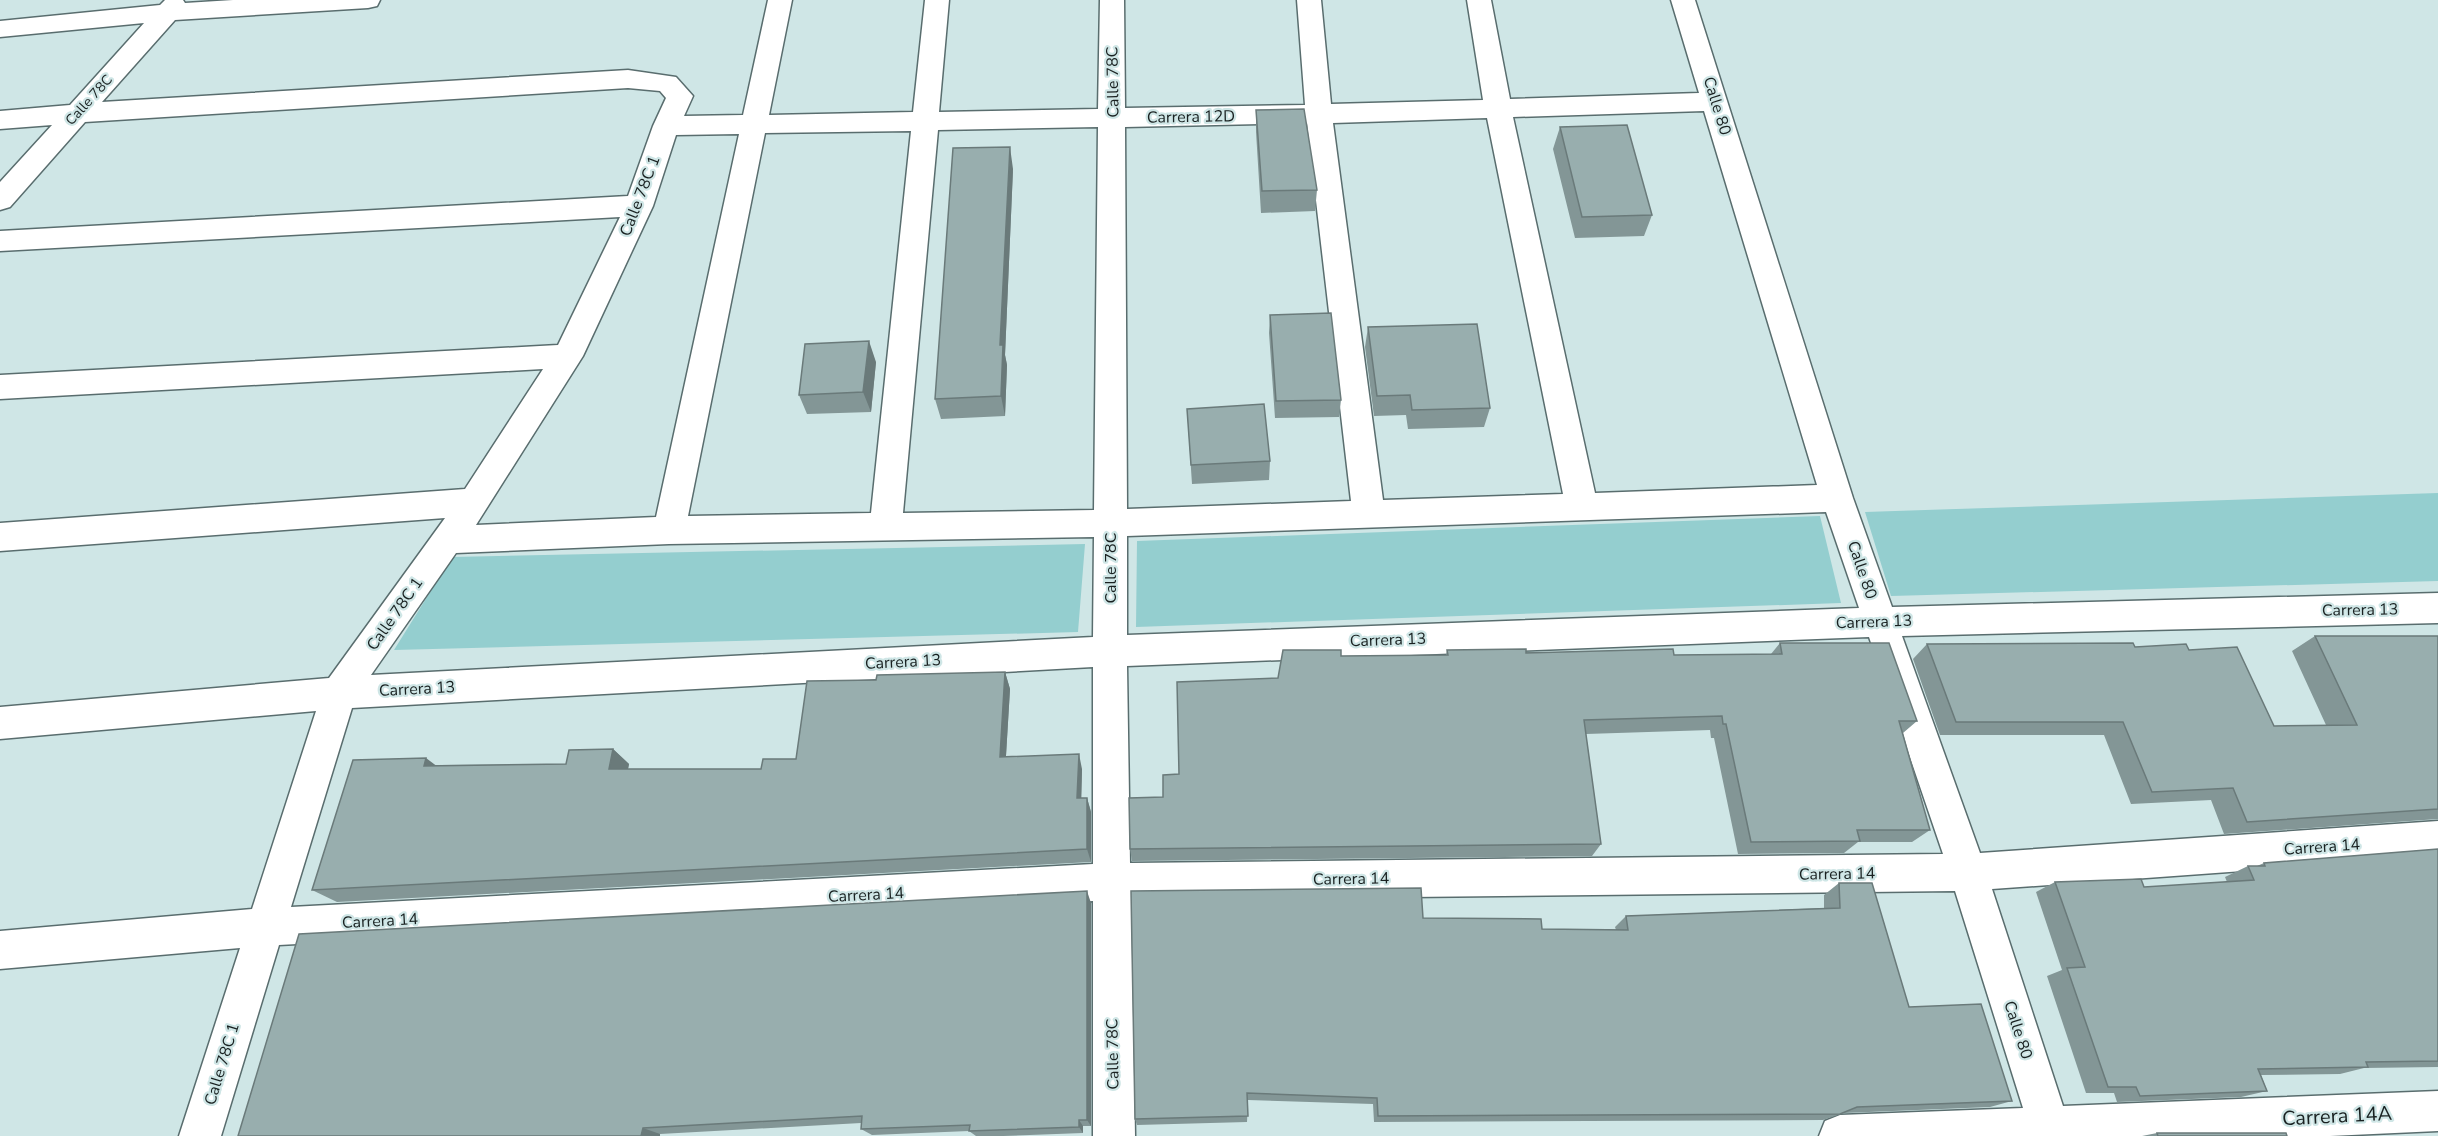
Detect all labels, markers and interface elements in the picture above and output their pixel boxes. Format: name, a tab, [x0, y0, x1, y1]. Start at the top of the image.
street label: Calle 78C	[1101, 46, 1125, 118]
street label: Calle 78C	[61, 71, 117, 129]
street label: Calle 80	[1698, 74, 1736, 138]
street label: Carrera 12D	[1147, 105, 1235, 129]
street label: Calle 78C 1	[615, 153, 665, 239]
street label: Calle 78C	[1100, 532, 1122, 603]
street label: Calle 80	[1842, 538, 1882, 602]
street label: Calle 78C 1	[362, 573, 428, 655]
street label: Carrera 13	[2322, 598, 2398, 622]
street label: Carrera 13	[1835, 610, 1913, 634]
street label: Carrera 13	[1349, 628, 1427, 652]
street label: Carrera 13	[864, 649, 942, 675]
street label: Carrera 13	[378, 676, 456, 702]
street label: Carrera 14	[2283, 833, 2361, 861]
street label: Carrera 14	[1799, 862, 1876, 886]
street label: Carrera 14	[1313, 867, 1390, 891]
street label: Carrera 14	[827, 882, 905, 908]
street label: Carrera 14	[341, 908, 419, 934]
street label: Calle 80	[1998, 998, 2038, 1062]
street label: Calle 78C	[1101, 1018, 1125, 1090]
street label: Calle 78C 1	[199, 1020, 245, 1108]
street label: Carrera 14A	[2281, 1100, 2393, 1132]

